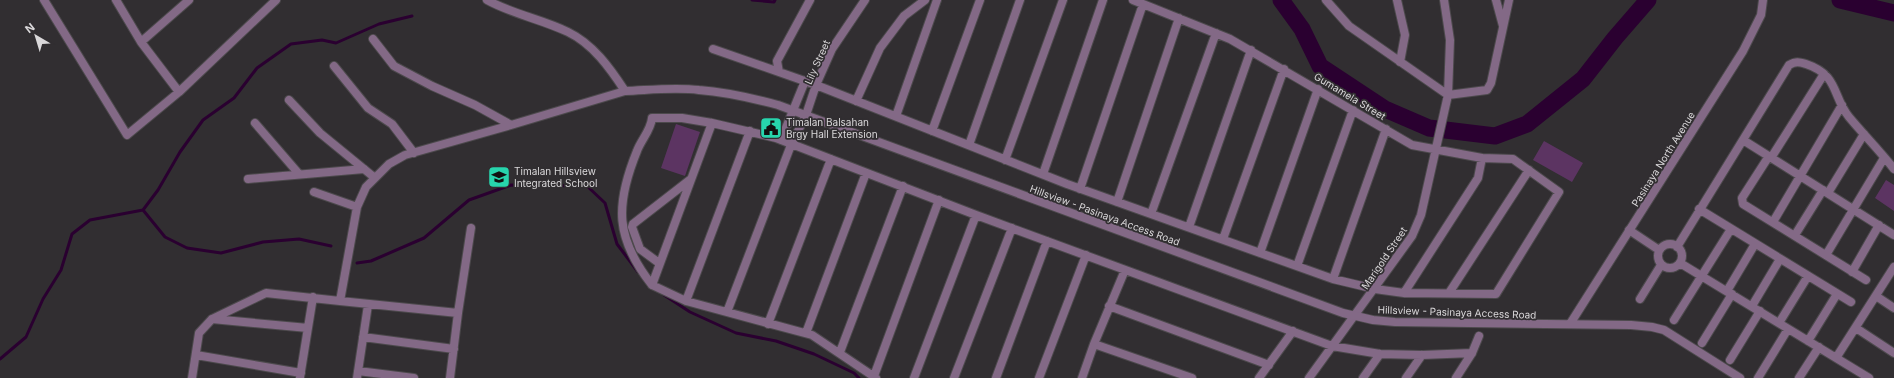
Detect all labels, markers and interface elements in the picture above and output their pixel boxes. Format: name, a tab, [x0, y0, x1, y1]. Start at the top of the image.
north arrow	[16, 16, 56, 56]
text: N	[22, 20, 37, 36]
street label: Lily Street	[802, 37, 832, 86]
street label: Gumamela Street	[1312, 70, 1389, 122]
street label: Pasinaya North Avenue	[1629, 109, 1697, 209]
public building icon: Timalan Balsahan Brgy Hall Extension	[758, 115, 784, 141]
place label: Timalan Balsahan Brgy Hall Extension	[786, 116, 878, 140]
school or university icon: Timalan Hillsview Integrated School	[486, 164, 512, 190]
place label: Timalan Hillsview Integrated School	[514, 165, 598, 189]
street label: Hillsview - Pasinaya Access Road	[1028, 182, 1182, 248]
street label: Marigold Street	[1359, 224, 1410, 291]
street label: Hillsview - Pasinaya Access Road	[1377, 303, 1537, 321]

